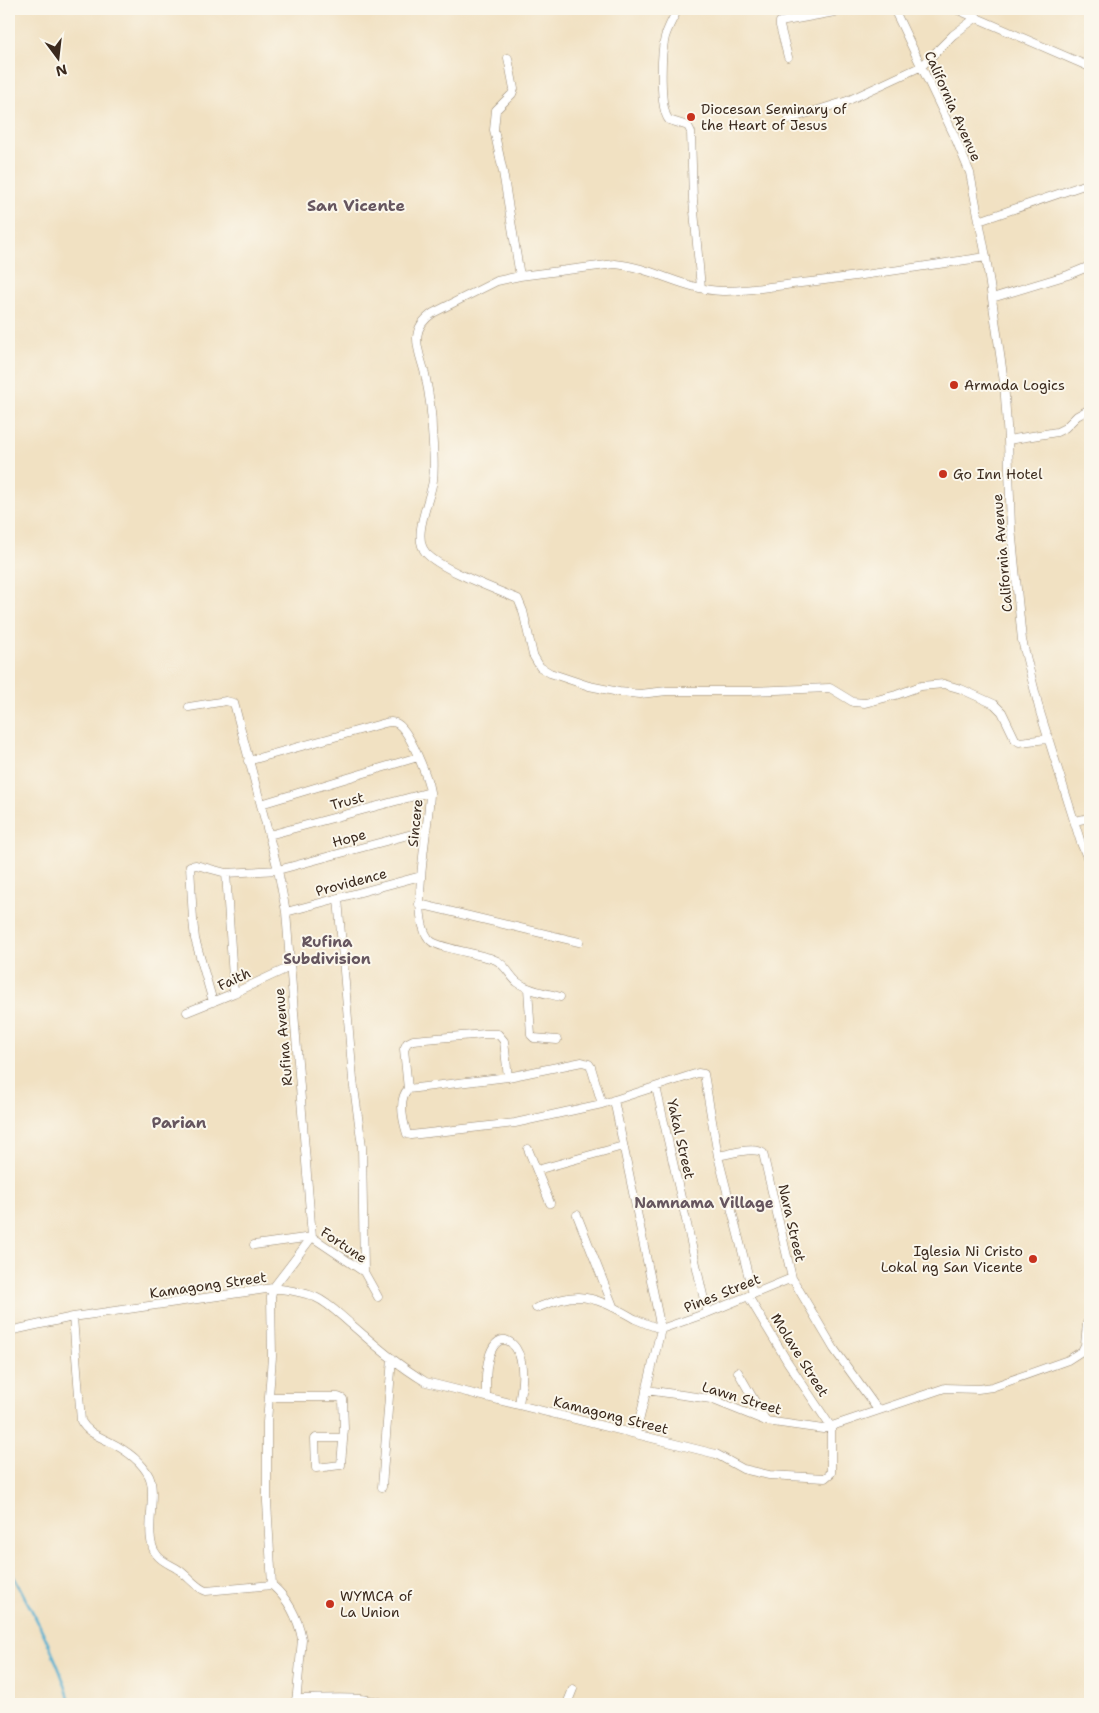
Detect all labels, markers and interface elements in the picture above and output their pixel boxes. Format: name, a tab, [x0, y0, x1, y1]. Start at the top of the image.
north arrow	[32, 32, 82, 82]
street label: California Avenue	[921, 48, 985, 164]
text: N	[54, 60, 69, 81]
place label: Diocesan Seminary of the Heart of Jesus	[701, 100, 847, 134]
marker: Diocesan Seminary of the Heart of Jesus	[685, 111, 697, 123]
district label: San Vicente	[307, 195, 405, 216]
place label: Armada Logics	[964, 376, 1065, 394]
marker: Armada Logics	[948, 379, 960, 391]
place label: Go Inn Hotel	[953, 465, 1043, 483]
marker: Go Inn Hotel	[937, 468, 949, 480]
street label: California Avenue	[988, 493, 1016, 613]
street label: Trust	[328, 788, 366, 814]
street label: Sincere	[404, 798, 426, 848]
street label: Hope	[330, 825, 368, 851]
street label: Providence	[313, 864, 389, 900]
district label: Rufina Subdivision	[283, 932, 371, 969]
street label: Faith	[215, 964, 253, 994]
street label: Rufina Avenue	[270, 987, 296, 1087]
street label: Yakal Street	[663, 1097, 699, 1181]
district label: Parian	[152, 1112, 207, 1133]
street label: Nara Street	[774, 1182, 810, 1264]
district label: Namnama Village	[634, 1193, 774, 1213]
street label: Fortune	[317, 1223, 371, 1267]
place label: Iglesia Ni Cristo Lokal ng San Vicente	[881, 1242, 1023, 1276]
marker: Iglesia Ni Cristo Lokal ng San Vicente	[1027, 1253, 1039, 1265]
street label: Kamagong Street	[148, 1268, 268, 1302]
street label: Pines Street	[681, 1270, 763, 1316]
street label: Molave Street	[767, 1310, 833, 1400]
street label: Lawn Street	[700, 1377, 784, 1419]
street label: Kamagong Street	[552, 1392, 670, 1438]
place label: WYMCA of La Union	[340, 1587, 413, 1621]
marker: WYMCA of La Union	[324, 1598, 336, 1610]

